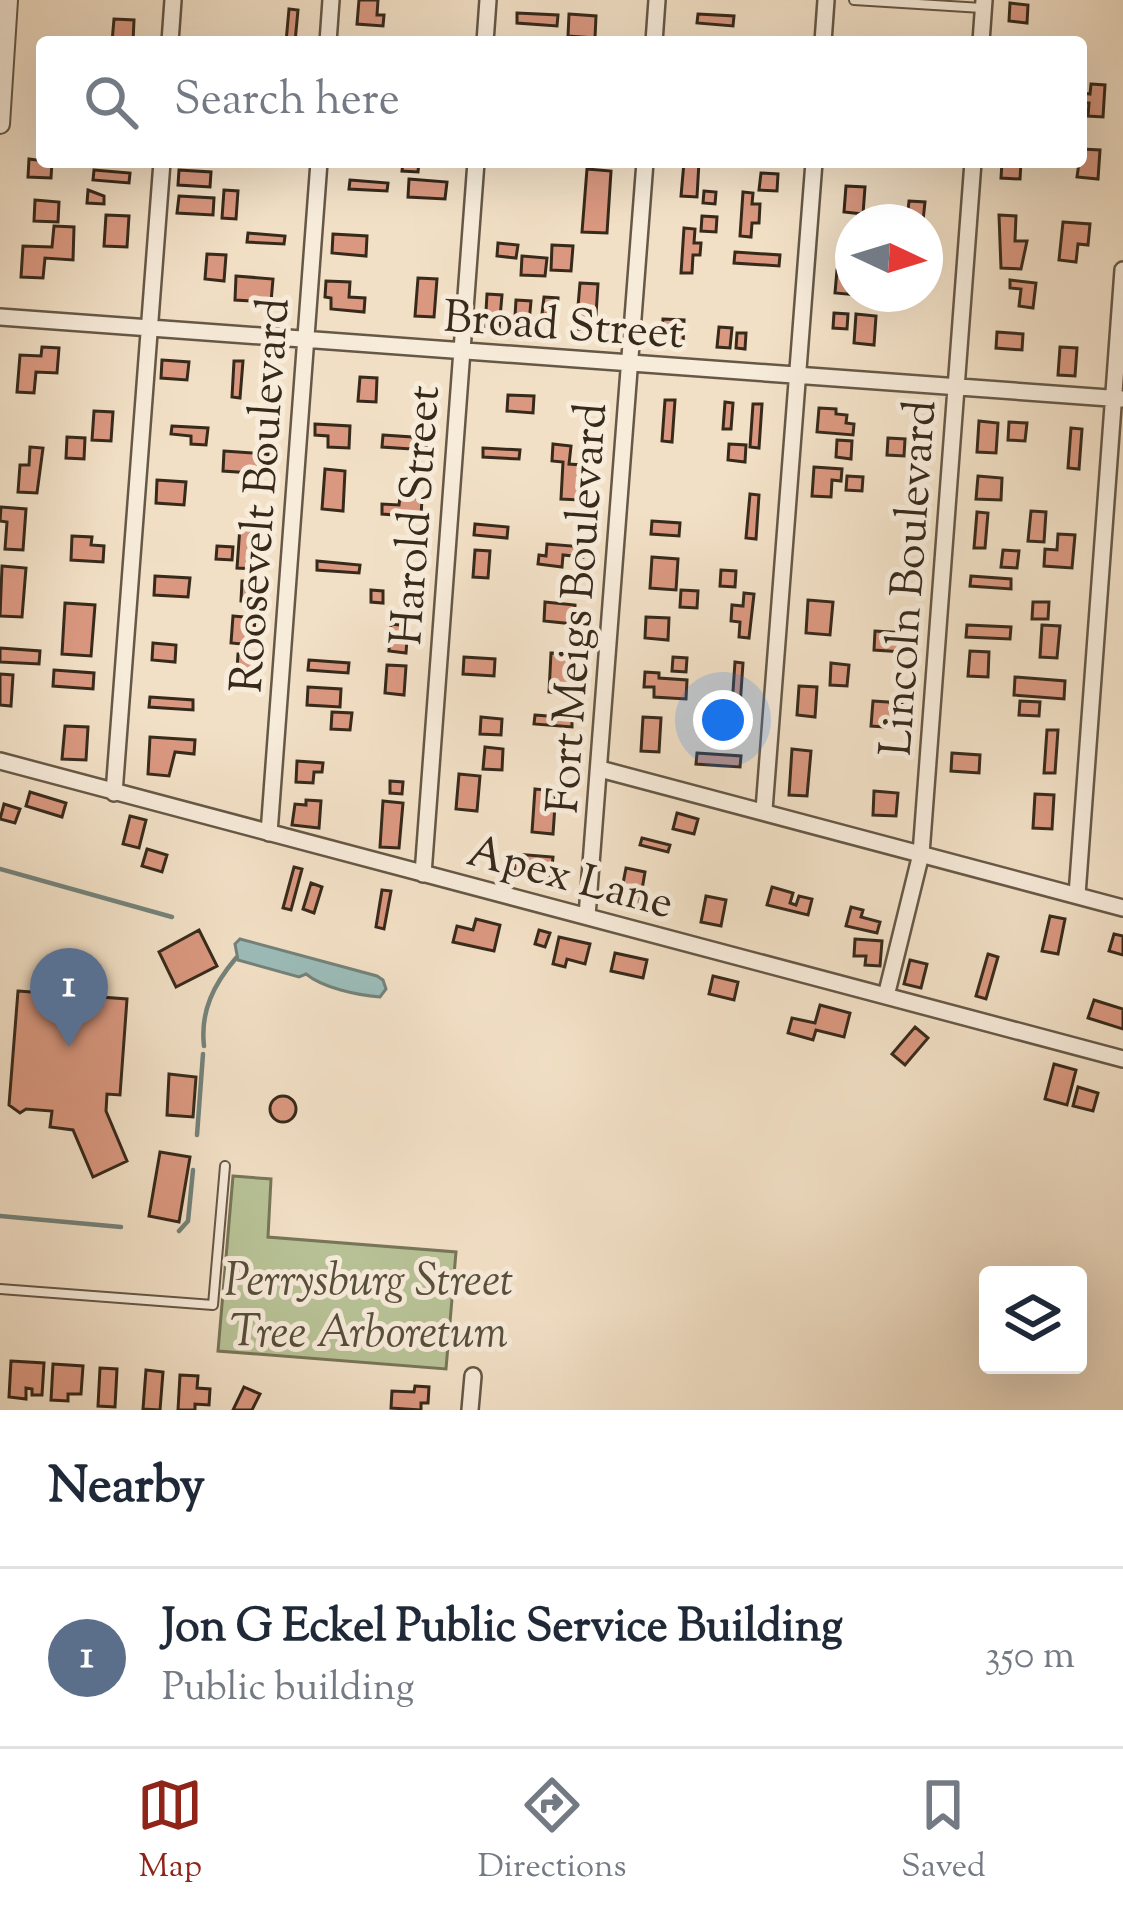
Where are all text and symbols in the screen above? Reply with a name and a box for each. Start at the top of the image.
search box [36,36,1087,168]
icon: search [78,69,144,135]
text: Search here [174,70,400,135]
north arrow [835,204,943,312]
street label: Broad Street [441,288,686,369]
street label: Roosevelt Boulevard [217,296,310,695]
street label: Harold Street [377,383,460,647]
street label: Lincoln Boulevard [867,398,956,759]
street label: Fort Meigs Boulevard [534,401,627,816]
your location [693,690,753,750]
street label: Apex Lane [459,822,680,939]
pin: 1 [30,948,108,1047]
park label: Perrysburg Street Tree Arboretum [225,1251,514,1368]
map controls [979,1266,1087,1374]
button: layers [979,1266,1087,1374]
text: Nearby [48,1452,205,1525]
text: Jon G Eckel Public Service Building [162,1597,843,1662]
text: 1 [80,1630,94,1686]
text: 350 m [985,1630,1075,1686]
text: Public building [162,1662,415,1718]
tab: Map [137,1772,203,1892]
tab: Directions [478,1772,627,1892]
tab: Saved [901,1772,986,1892]

